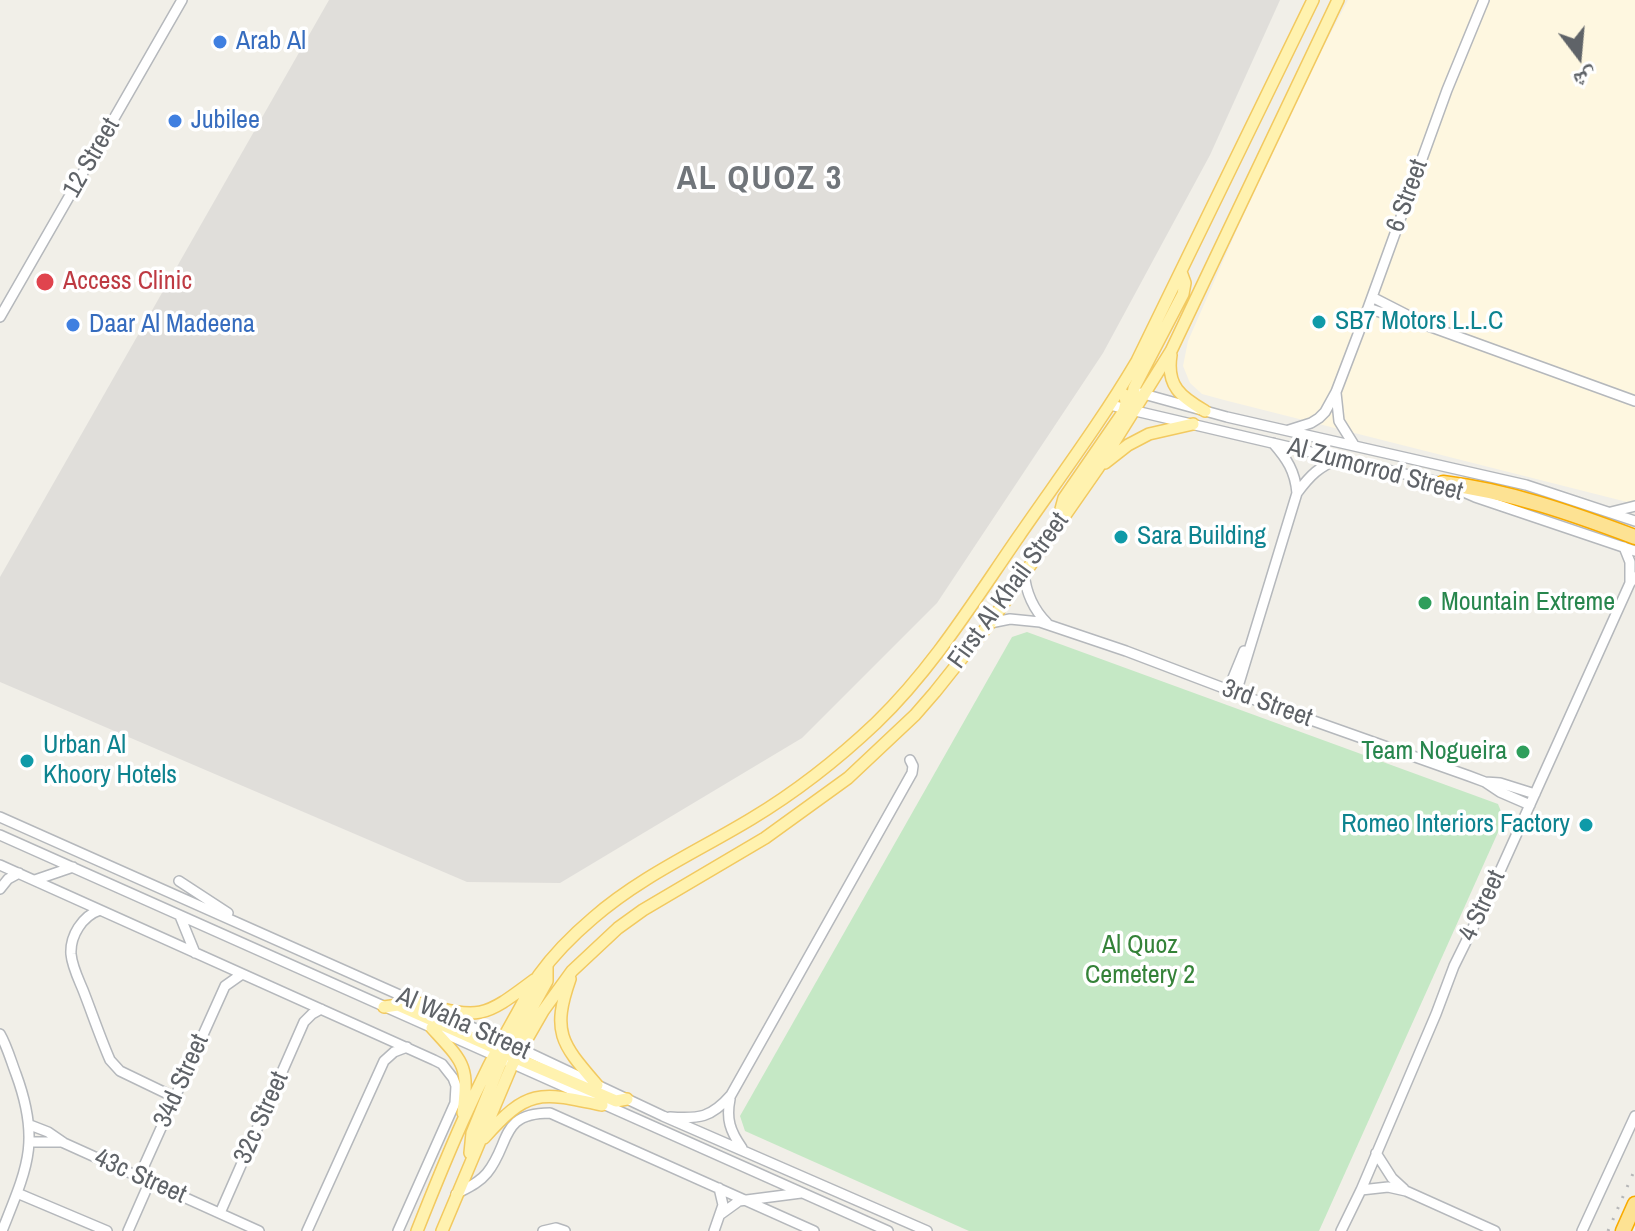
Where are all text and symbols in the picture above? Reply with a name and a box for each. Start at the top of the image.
north arrow [1539,16,1619,96]
place label: Arab Al [236,26,306,58]
marker: Arab Al [211,33,229,51]
text: ش [1570,61,1601,97]
place label: Jubilee [191,105,260,137]
marker: Jubilee [166,112,184,130]
street label: 12 Street [57,113,127,203]
street label: 6 Street [1381,156,1435,236]
district label: AL QUOZ 3 [677,160,843,200]
place label: Access Clinic [63,266,192,298]
marker: Access Clinic [34,271,56,293]
place label: SB7 Motors L.L.C [1335,306,1503,338]
place label: Daar Al Madeena [89,309,255,341]
marker: SB7 Motors L.L.C [1310,313,1328,331]
marker: Daar Al Madeena [64,316,82,334]
street label: Al Zumorrod Street [1284,432,1466,508]
street label: First Al Khail Street [942,507,1076,675]
place label: Sara Building [1137,521,1266,553]
marker: Sara Building [1112,528,1130,546]
place label: Mountain Extreme [1441,587,1615,619]
marker: Mountain Extreme [1416,594,1434,612]
street label: 3rd Street [1218,673,1316,735]
place label: Urban Al Khoory Hotels [43,730,177,792]
place label: Team Nogueira [1361,736,1507,768]
marker: Team Nogueira [1514,743,1532,761]
marker: Urban Al Khoory Hotels [18,752,36,770]
place label: Romeo Interiors Factory [1341,809,1570,841]
marker: Romeo Interiors Factory [1577,816,1595,834]
street label: 4 Street [1453,866,1513,946]
park label: Al Quoz Cemetery 2 [1085,930,1195,992]
street label: Al Waha Street [392,981,534,1067]
street label: 34d Street [148,1030,216,1132]
street label: 32c Street [228,1067,296,1169]
street label: 43c Street [89,1143,191,1211]

